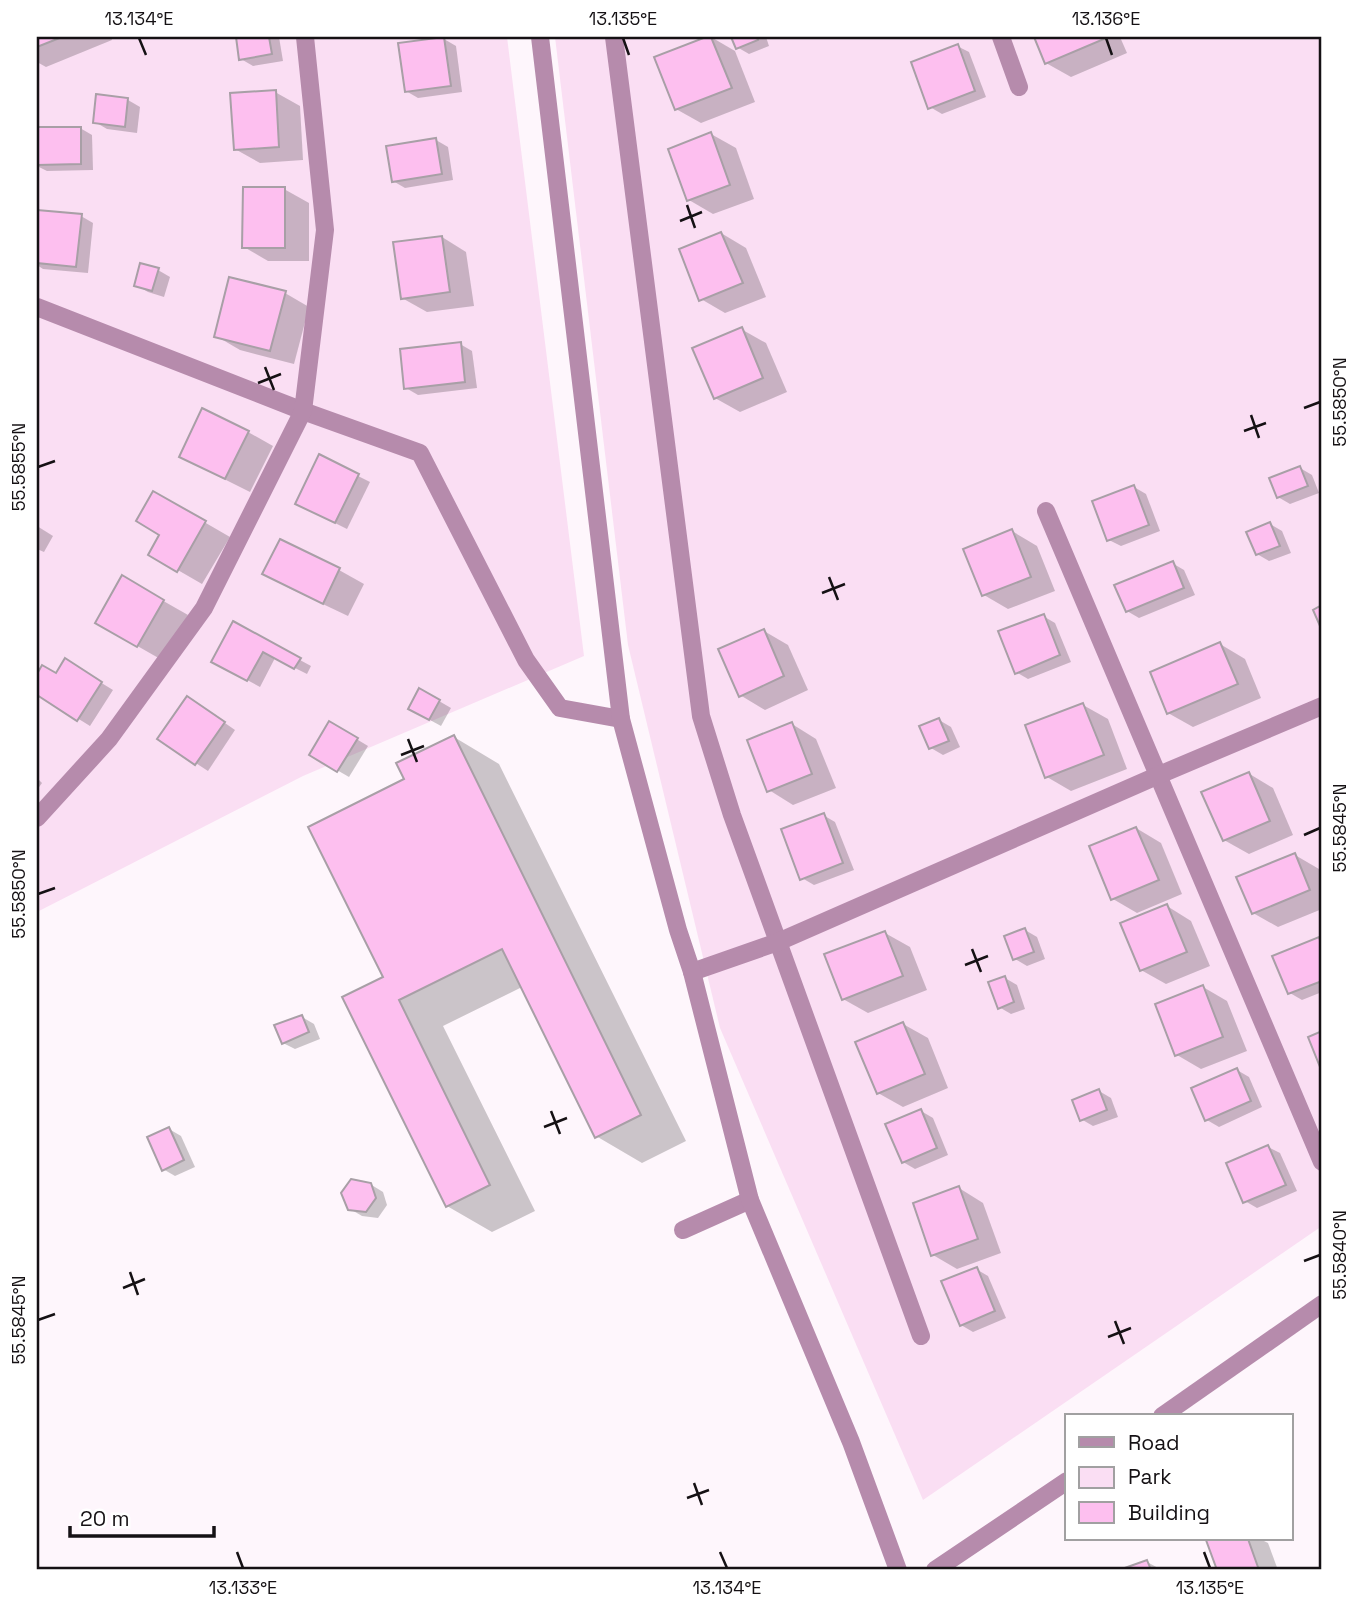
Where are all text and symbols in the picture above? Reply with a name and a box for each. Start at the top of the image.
text: 13.134°E [105,7,173,30]
text: 13.135°E [589,7,657,30]
text: 13.136°E [1072,7,1140,30]
text: 55.5850°N [1328,357,1351,447]
text: 55.5855°N [7,423,30,511]
text: 55.5845°N [1328,784,1351,872]
text: 55.5850°N [7,849,30,939]
text: 55.5840°N [1328,1210,1351,1300]
text: 55.5845°N [7,1276,30,1364]
legend [1065,1414,1292,1540]
text: Road [1128,1429,1180,1456]
text: Park [1128,1463,1172,1490]
scale bar [70,1495,214,1539]
text: Building [1128,1499,1210,1526]
text: 20 m [80,1505,130,1532]
text: 13.133°E [209,1576,277,1599]
text: 13.134°E [693,1576,761,1599]
text: 13.135°E [1176,1576,1244,1599]

